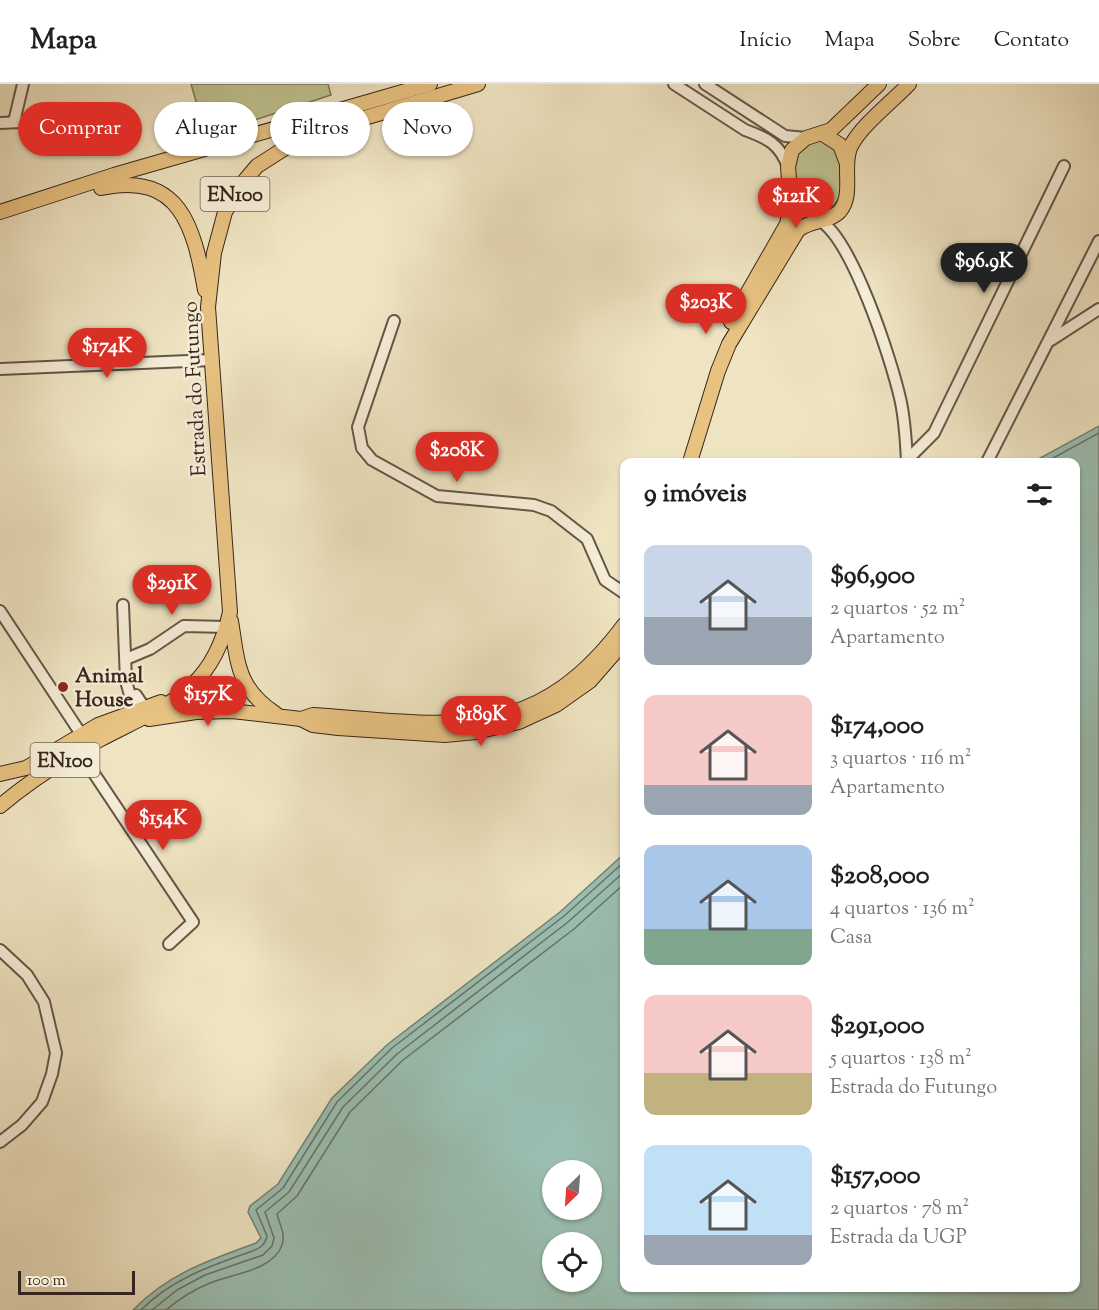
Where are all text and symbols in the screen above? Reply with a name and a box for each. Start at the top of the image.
text: Mapa [30,21,97,61]
text: Início [740,26,792,56]
text: Mapa [825,26,875,56]
text: Sobre [908,26,961,56]
text: Contato [994,26,1069,56]
chip: Comprar [18,102,142,156]
chip: Alugar [154,102,258,156]
chip: Filtros [270,102,370,156]
chip: Novo [382,102,473,156]
road number: EN100 [200,177,270,211]
pin: $121K [754,178,838,229]
text: $121K [772,183,820,212]
pin: $96.9K [935,243,1033,294]
text: $96.9K [955,248,1013,277]
pin: $203K [664,284,748,335]
text: $203K [679,289,733,318]
street label: Estrada do Futungo [176,300,216,477]
pin: $174K [65,328,149,379]
text: $174K [82,333,132,362]
pin: $208K [415,432,499,483]
text: $208K [429,437,485,466]
text: 9 imóveis [644,476,747,513]
icon: filters [1023,478,1056,511]
text: $96,900 [830,558,915,595]
pin: $291K [130,565,214,616]
icon: home [692,569,764,641]
text: $291K [146,570,198,599]
text: 2 quartos · 52 m² [830,595,966,624]
text: Apartamento [830,624,945,653]
place label: Animal House [75,662,143,716]
pin: $157K [166,676,250,727]
marker: Animal House [56,680,70,694]
text: $157K [184,681,232,710]
pin: $189K [439,696,523,747]
text: $189K [455,701,507,730]
text: $174,000 [830,708,924,745]
icon: home [692,719,764,791]
road number: EN100 [31,743,100,777]
text: 3 quartos · 116 m² [830,745,972,774]
text: Apartamento [830,774,945,803]
pin: $154K [121,800,205,851]
text: $154K [139,805,187,834]
text: $208,000 [830,858,930,895]
icon: home [692,869,764,941]
text: 4 quartos · 136 m² [830,895,975,924]
text: Casa [830,924,872,953]
text: $291,000 [830,1008,925,1045]
icon: home [692,1019,764,1091]
text: 5 quartos · 138 m² [830,1045,972,1074]
text: Estrada do Futungo [830,1074,997,1103]
text: $157,000 [830,1158,920,1195]
north arrow [542,1160,602,1220]
map controls [542,1160,602,1292]
icon: home [692,1169,764,1241]
text: 2 quartos · 78 m² [830,1195,969,1224]
text: Estrada da UGP [830,1224,967,1253]
button: locate [542,1232,602,1292]
scale bar [18,1268,135,1296]
text: 100 m [27,1270,66,1293]

